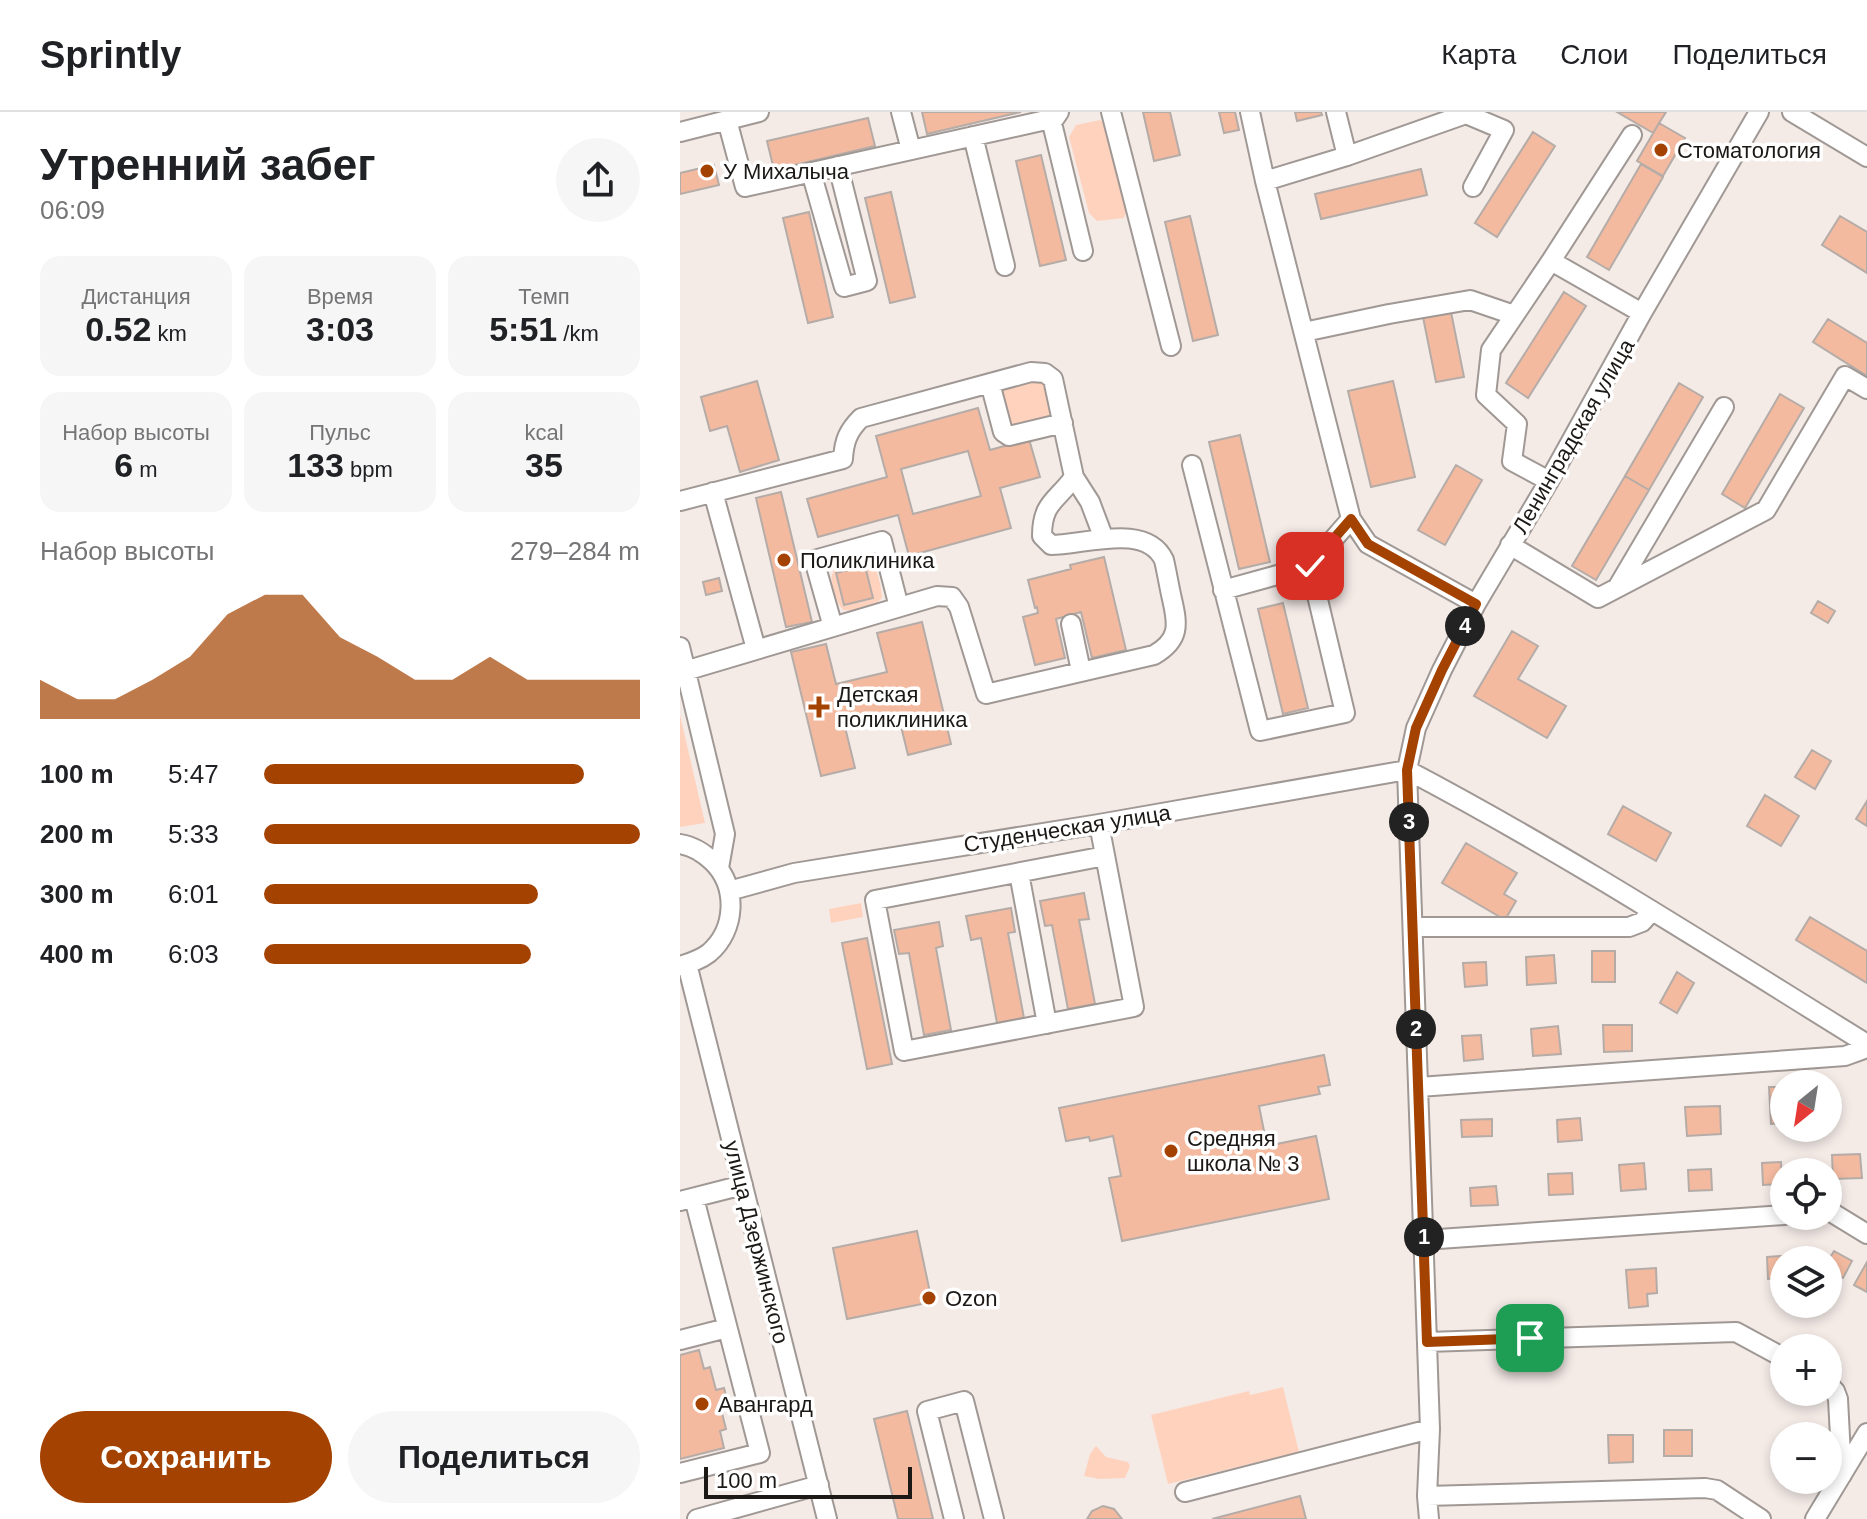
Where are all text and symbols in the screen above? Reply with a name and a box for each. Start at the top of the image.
text: Sprintly [40,34,181,76]
text: Карта [1441,39,1516,70]
text: Слои [1560,39,1628,70]
text: Поделиться [1672,39,1827,70]
button: share [556,138,640,222]
place label: Стоматология [1677,138,1821,163]
text: Утренний забег [40,140,375,189]
marker: Стоматология [1652,141,1670,159]
place label: У Михалыча [723,159,850,184]
marker: У Михалыча [698,162,716,180]
text: 06:09 [40,195,105,225]
text: Дистанция [81,284,191,309]
text: Время [307,284,373,309]
text: Темп [518,284,570,309]
text: 0.52 [85,310,151,348]
text: 3:03 [306,310,374,348]
text: 5:51 [489,310,557,348]
text: km [151,321,187,346]
text: /km [557,321,599,346]
street label: Ленинградская улица [1507,334,1640,538]
text: Набор высоты [62,420,210,445]
text: Пульс [309,420,371,445]
text: kcal [524,420,564,445]
text: 6 [114,446,133,484]
text: 133 [287,446,344,484]
text: 35 [525,446,563,484]
text: m [133,457,158,482]
text: bpm [344,457,393,482]
pin [1276,532,1344,600]
text: Набор высоты [40,536,215,566]
text: 279–284 m [510,536,640,566]
icon: check [1288,544,1332,588]
place label: Поликлиника [800,548,935,573]
marker: Поликлиника [775,551,793,569]
pin: 4 [1445,606,1485,646]
text: 4 [1459,613,1471,638]
place label: Детская поликлиника [837,682,968,732]
marker: Детская поликлиника [808,696,830,718]
text: 100 m [40,759,114,789]
text: 5:47 [168,759,219,789]
street label: Студенческая улица [962,800,1173,857]
pin: 3 [1389,802,1429,842]
text: 3 [1403,809,1415,834]
text: 200 m [40,819,114,849]
text: 5:33 [168,819,219,849]
text: 300 m [40,879,114,909]
text: 6:01 [168,879,219,909]
text: 400 m [40,939,114,969]
text: 6:03 [168,939,219,969]
pin: 2 [1396,1009,1436,1049]
text: 2 [1410,1016,1422,1041]
north arrow [1770,1070,1842,1142]
map controls [1770,1070,1842,1494]
place label: Средняя школа № 3 [1187,1126,1299,1176]
street label: улица Дзержинского [719,1138,794,1346]
marker: Средняя школа № 3 [1162,1142,1180,1160]
button: locate [1770,1158,1842,1230]
pin: 1 [1404,1217,1444,1257]
text: 1 [1418,1224,1430,1249]
button: layers [1770,1246,1842,1318]
place label: Ozon [945,1286,998,1311]
marker: Ozon [920,1289,938,1307]
pin [1496,1304,1564,1372]
icon: arrive [1508,1316,1552,1360]
button: + [1770,1334,1842,1406]
place label: Авангард [718,1392,813,1417]
marker: Авангард [693,1395,711,1413]
button: Сохранить [40,1411,332,1503]
button: Поделиться [348,1411,640,1503]
button: − [1770,1422,1842,1494]
scale bar [704,1463,912,1499]
text: 100 m [716,1468,777,1493]

